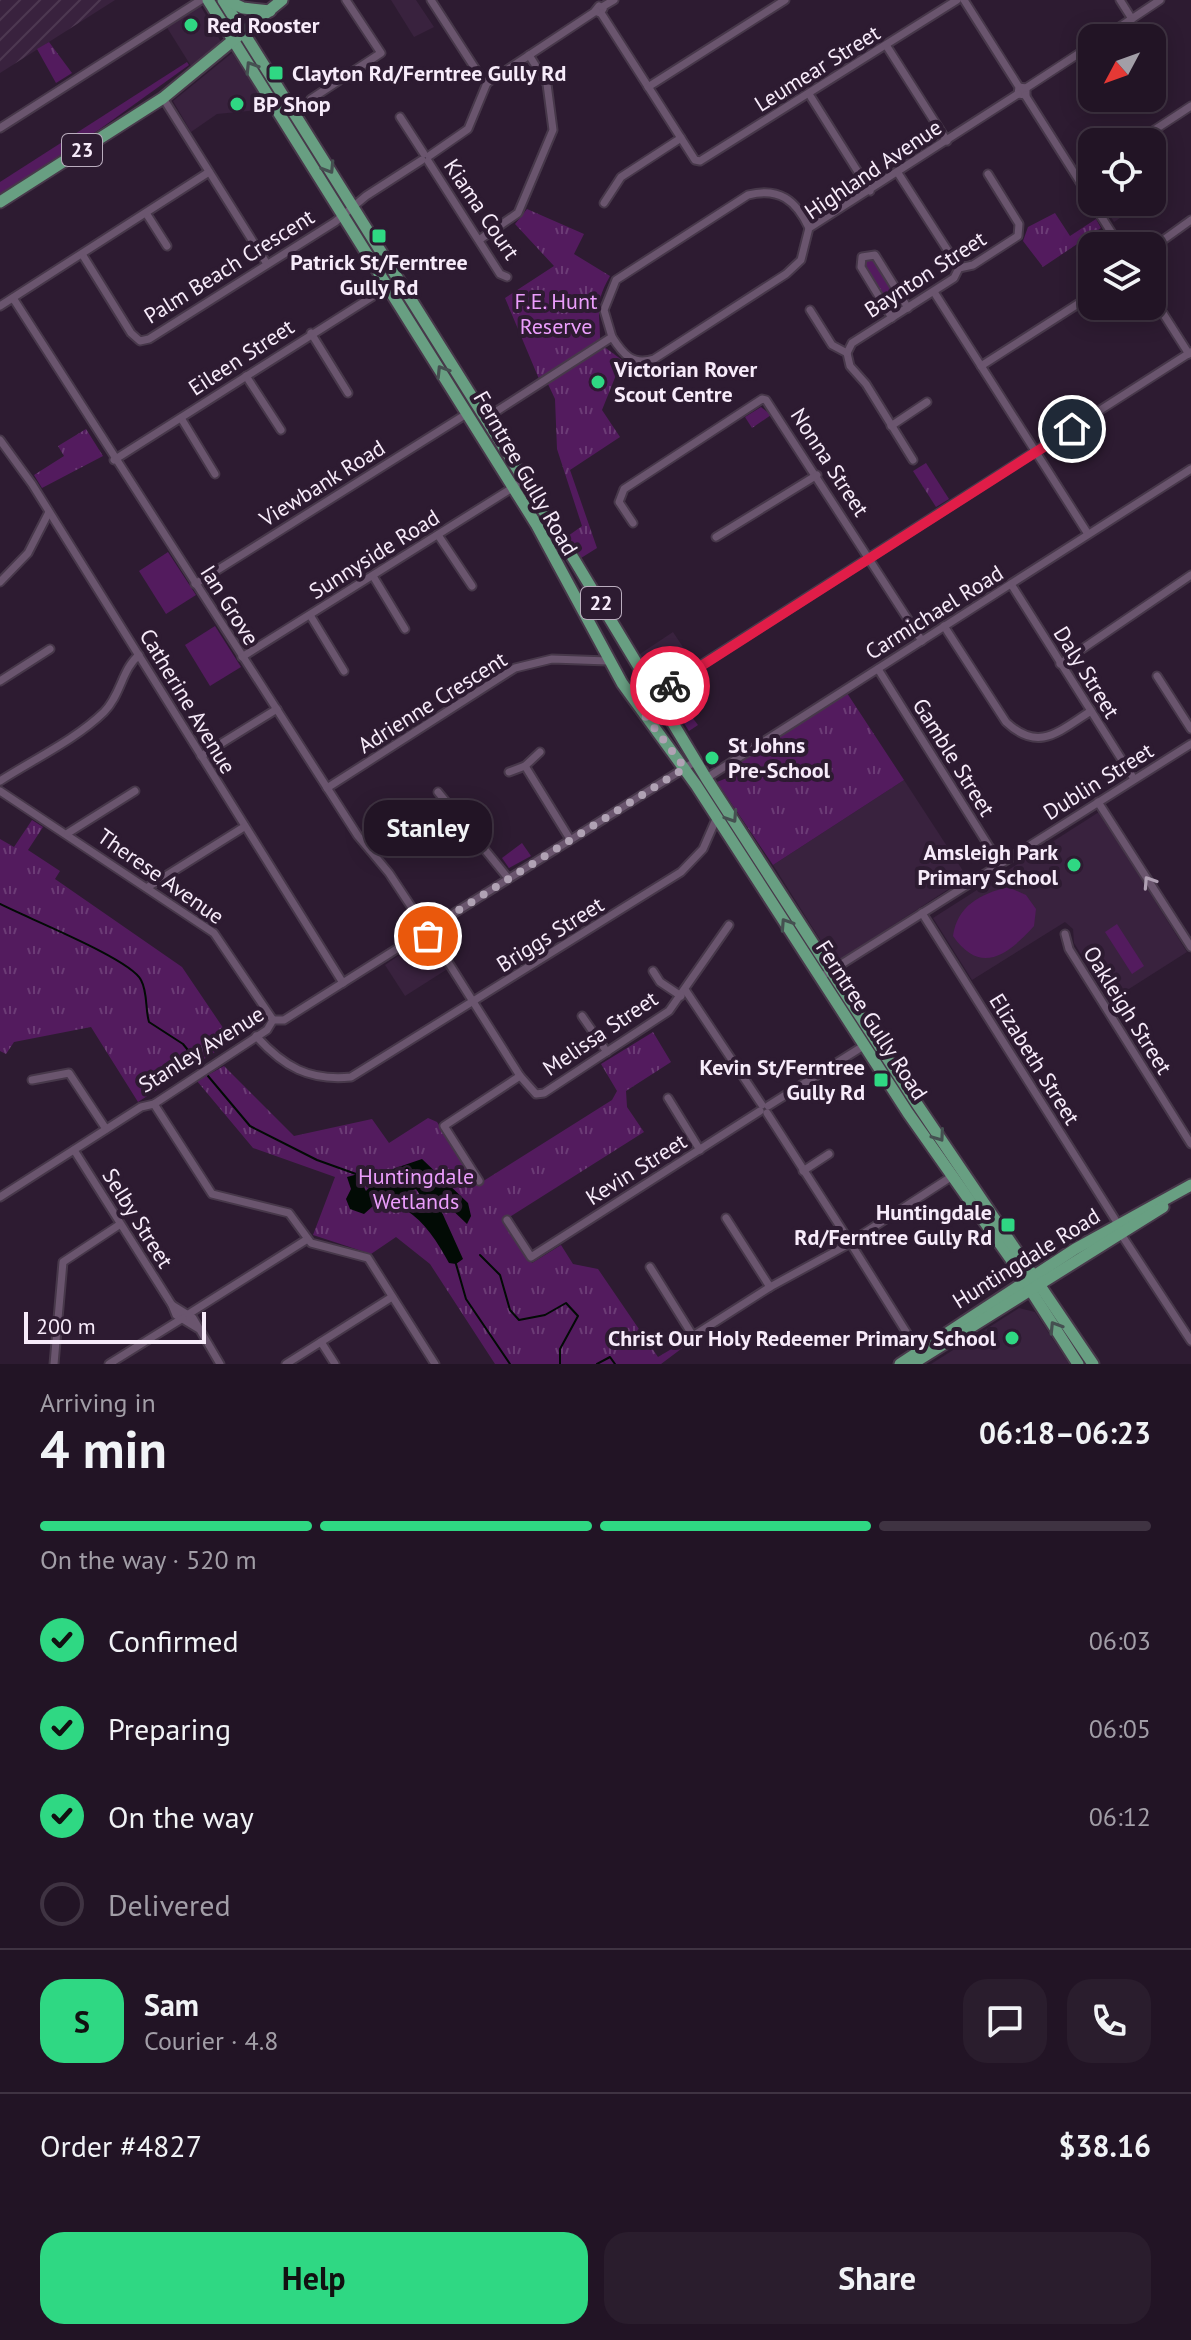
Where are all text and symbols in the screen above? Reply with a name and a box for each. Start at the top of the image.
place label: Red Rooster [207,11,320,39]
marker: Red Rooster [182,16,200,34]
street label: Leumear Street [749,18,885,118]
north arrow [1078,24,1166,112]
map controls [1078,24,1166,320]
place label: Clayton Rd/Ferntree Gully Rd [292,59,566,87]
one-way arrow [245,61,260,76]
marker: Clayton Rd/Ferntree Gully Rd [267,64,285,82]
place label: BP Shop [253,90,331,118]
marker: BP Shop [228,95,246,113]
street label: Highland Avenue [799,113,947,225]
button: locate [1078,128,1166,216]
road number: 23 [62,134,102,166]
street label: Kiama Court [438,153,526,265]
one-way arrow [319,159,335,174]
street label: Palm Beach Crescent [139,202,320,330]
street label: Baynton Street [859,224,991,324]
marker: Patrick St/Ferntree Gully Rd [370,227,388,245]
button: layers [1078,232,1166,320]
place label: Patrick St/Ferntree Gully Rd [290,248,468,301]
park label: F.E. Hunt Reserve [515,287,598,340]
street label: Eileen Street [183,312,300,402]
place label: Victorian Rover Scout Centre [613,355,757,408]
one-way arrow [436,365,451,380]
marker: Victorian Rover Scout Centre [589,373,607,391]
street label: Ferntree Gully Road [468,386,584,560]
pin [1038,395,1106,463]
street label: Nonna Street [785,403,876,522]
icon: home [1050,407,1094,451]
street label: Viewbank Road [253,433,390,533]
street label: Sunnyside Road [304,503,444,605]
street label: Carmichael Road [860,558,1008,666]
street label: Ian Grove [194,560,266,650]
road number: 22 [581,587,621,619]
street label: Daly Street [1048,621,1127,724]
street label: Catherine Avenue [134,623,242,779]
street label: Adrienne Crescent [352,645,512,759]
courier [630,646,710,726]
icon: bike [648,664,692,708]
street label: Gamble Street [907,693,1002,822]
place label: St Johns Pre-School [728,731,831,784]
street label: Dublin Street [1038,736,1159,826]
marker: St Johns Pre-School [703,749,721,767]
callout: Stanley [364,800,492,856]
one-way arrow [722,808,737,823]
text: Stanley [387,811,469,844]
street label: Therese Avenue [92,822,230,930]
place label: Amsleigh Park Primary School [918,838,1059,891]
marker: Amsleigh Park Primary School [1065,856,1083,874]
one-way arrow [1143,876,1158,890]
street label: Briggs Street [491,890,609,978]
pin [394,902,462,970]
icon: bag [406,914,450,958]
one-way arrow [781,918,796,932]
street label: Ferntree Gully Road [810,935,934,1105]
street label: Oakleigh Street [1077,941,1179,1080]
street label: Melissa Street [537,984,663,1082]
street label: Elizabeth Street [984,988,1087,1130]
street label: Stanley Avenue [133,999,269,1099]
place label: Kevin St/Ferntree Gully Rd [700,1053,865,1106]
marker: Kevin St/Ferntree Gully Rd [872,1071,890,1089]
street label: Kevin Street [580,1127,692,1211]
one-way arrow [930,1128,945,1142]
park label: Huntingdale Wetlands [358,1162,474,1215]
street label: Selby Street [96,1163,180,1274]
place label: Huntingdale Rd/Ferntree Gully Rd [794,1198,992,1251]
street label: Huntingdale Road [947,1201,1105,1315]
marker: Huntingdale Rd/Ferntree Gully Rd [999,1216,1017,1234]
scale bar [24,1308,206,1344]
text: 200 m [36,1312,96,1340]
one-way arrow [1049,1322,1064,1336]
place label: Christ Our Holy Redeemer Primary School [608,1324,997,1352]
marker: Christ Our Holy Redeemer Primary School [1003,1329,1021,1347]
text: Arriving in [40,1386,156,1419]
text: 06:18–06:23 [979,1413,1151,1452]
text: 4 min [40,1415,167,1482]
text: On the way · 520 m [40,1543,257,1576]
icon: check [40,1618,84,1662]
text: Confirmed [108,1621,239,1660]
text: 06:03 [1089,1624,1151,1657]
icon: check [40,1706,84,1750]
text: Preparing [108,1709,231,1748]
text: 06:05 [1089,1712,1151,1745]
icon: check [40,1794,84,1838]
text: On the way [108,1797,254,1836]
text: 06:12 [1089,1800,1151,1833]
text: Delivered [108,1885,231,1924]
button: chat [963,1979,1047,2063]
button: phone [1067,1979,1151,2063]
text: Sam [144,1985,199,2024]
text: S [74,2002,90,2041]
text: Courier · 4.8 [144,2024,278,2057]
text: Order #4827 [40,2126,202,2165]
text: $38.16 [1059,2126,1151,2165]
button: Help [40,2232,588,2324]
button: Share [604,2232,1151,2324]

